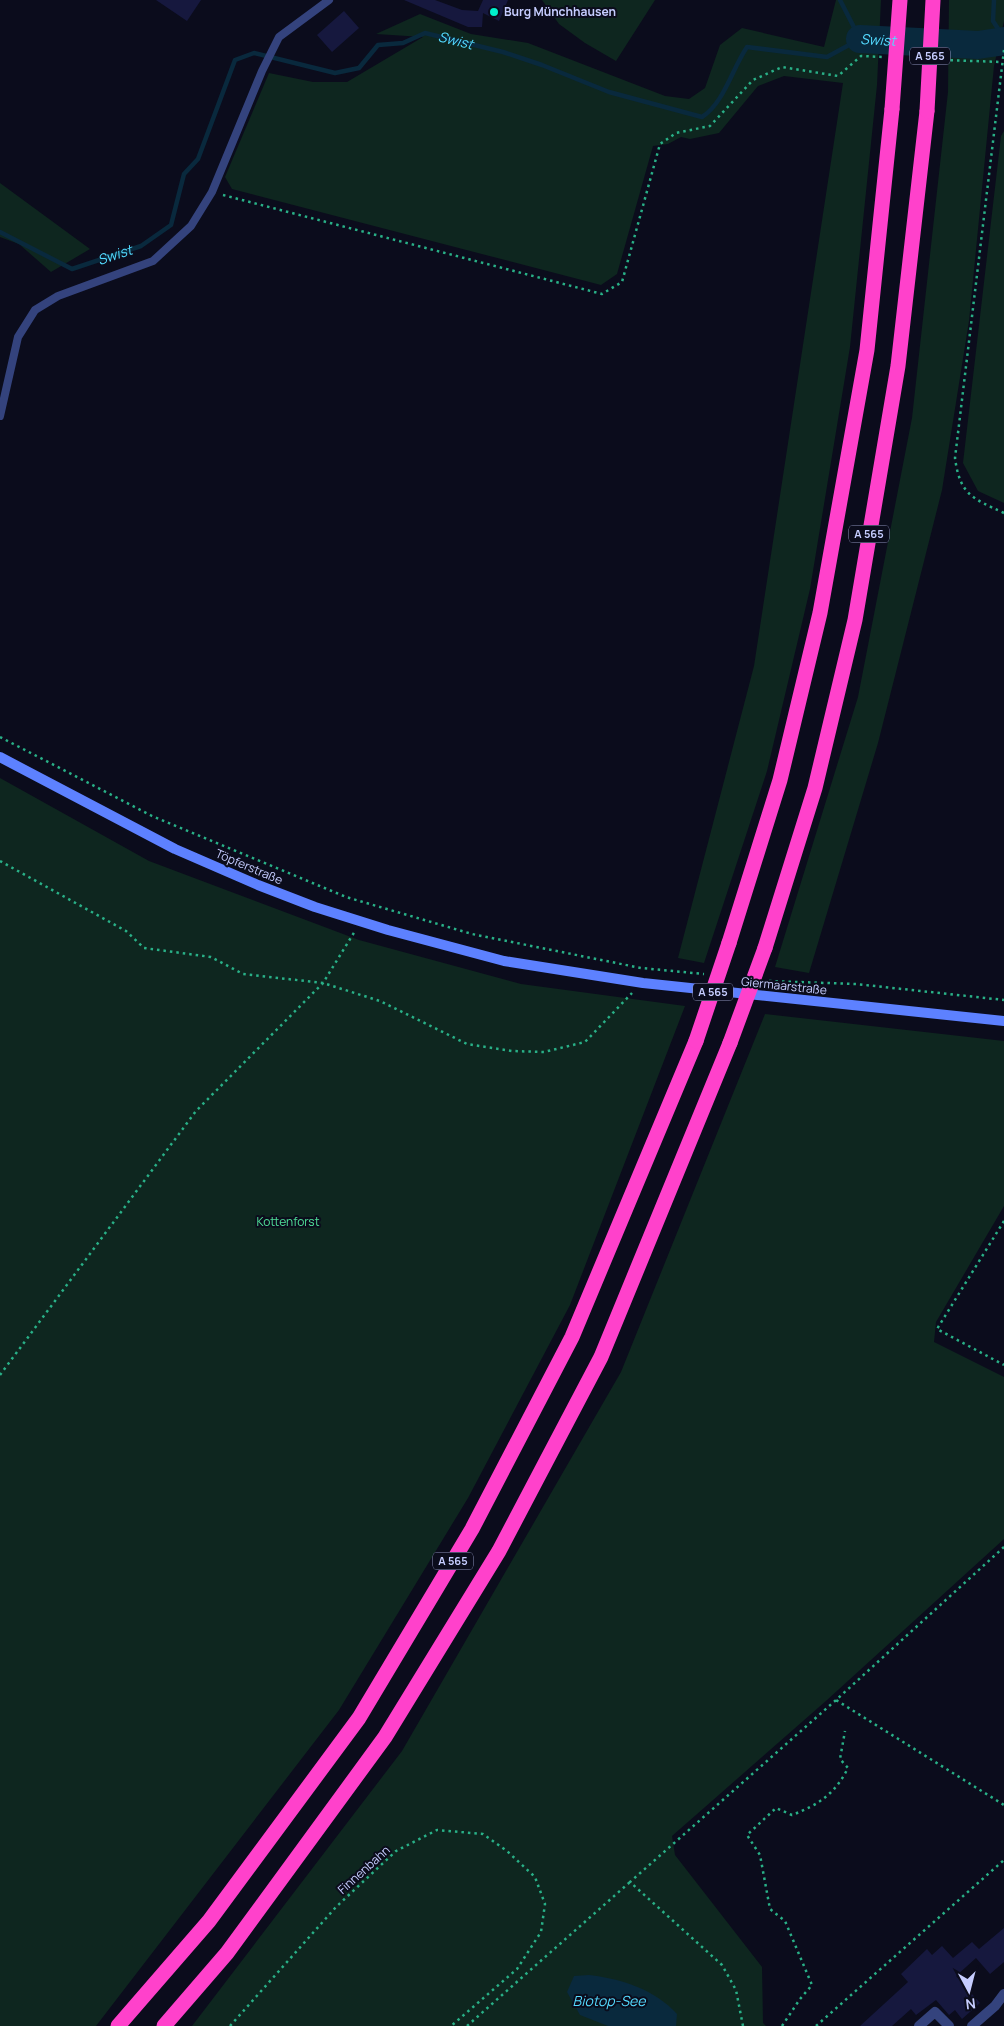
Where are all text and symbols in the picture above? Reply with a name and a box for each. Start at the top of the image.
place label: Burg Münchhausen [504,3,616,20]
marker: Burg Münchhausen [488,6,500,18]
water label: Swist [436,27,477,54]
water label: Swist [860,29,898,50]
road number: A 565 [910,48,950,64]
water label: Swist [95,239,136,269]
road number: A 565 [849,526,889,542]
street label: Töpferstraße [213,845,285,888]
street label: Giermaarstraße [740,973,828,998]
road number: A 565 [693,984,733,1000]
park label: Kottenforst [257,1213,320,1230]
road number: A 565 [433,1552,473,1570]
street label: Finnenbahn [334,1842,394,1898]
north arrow [944,1966,994,2016]
water label: Biotop-See [573,1991,646,2010]
text: N [964,1994,977,2014]

